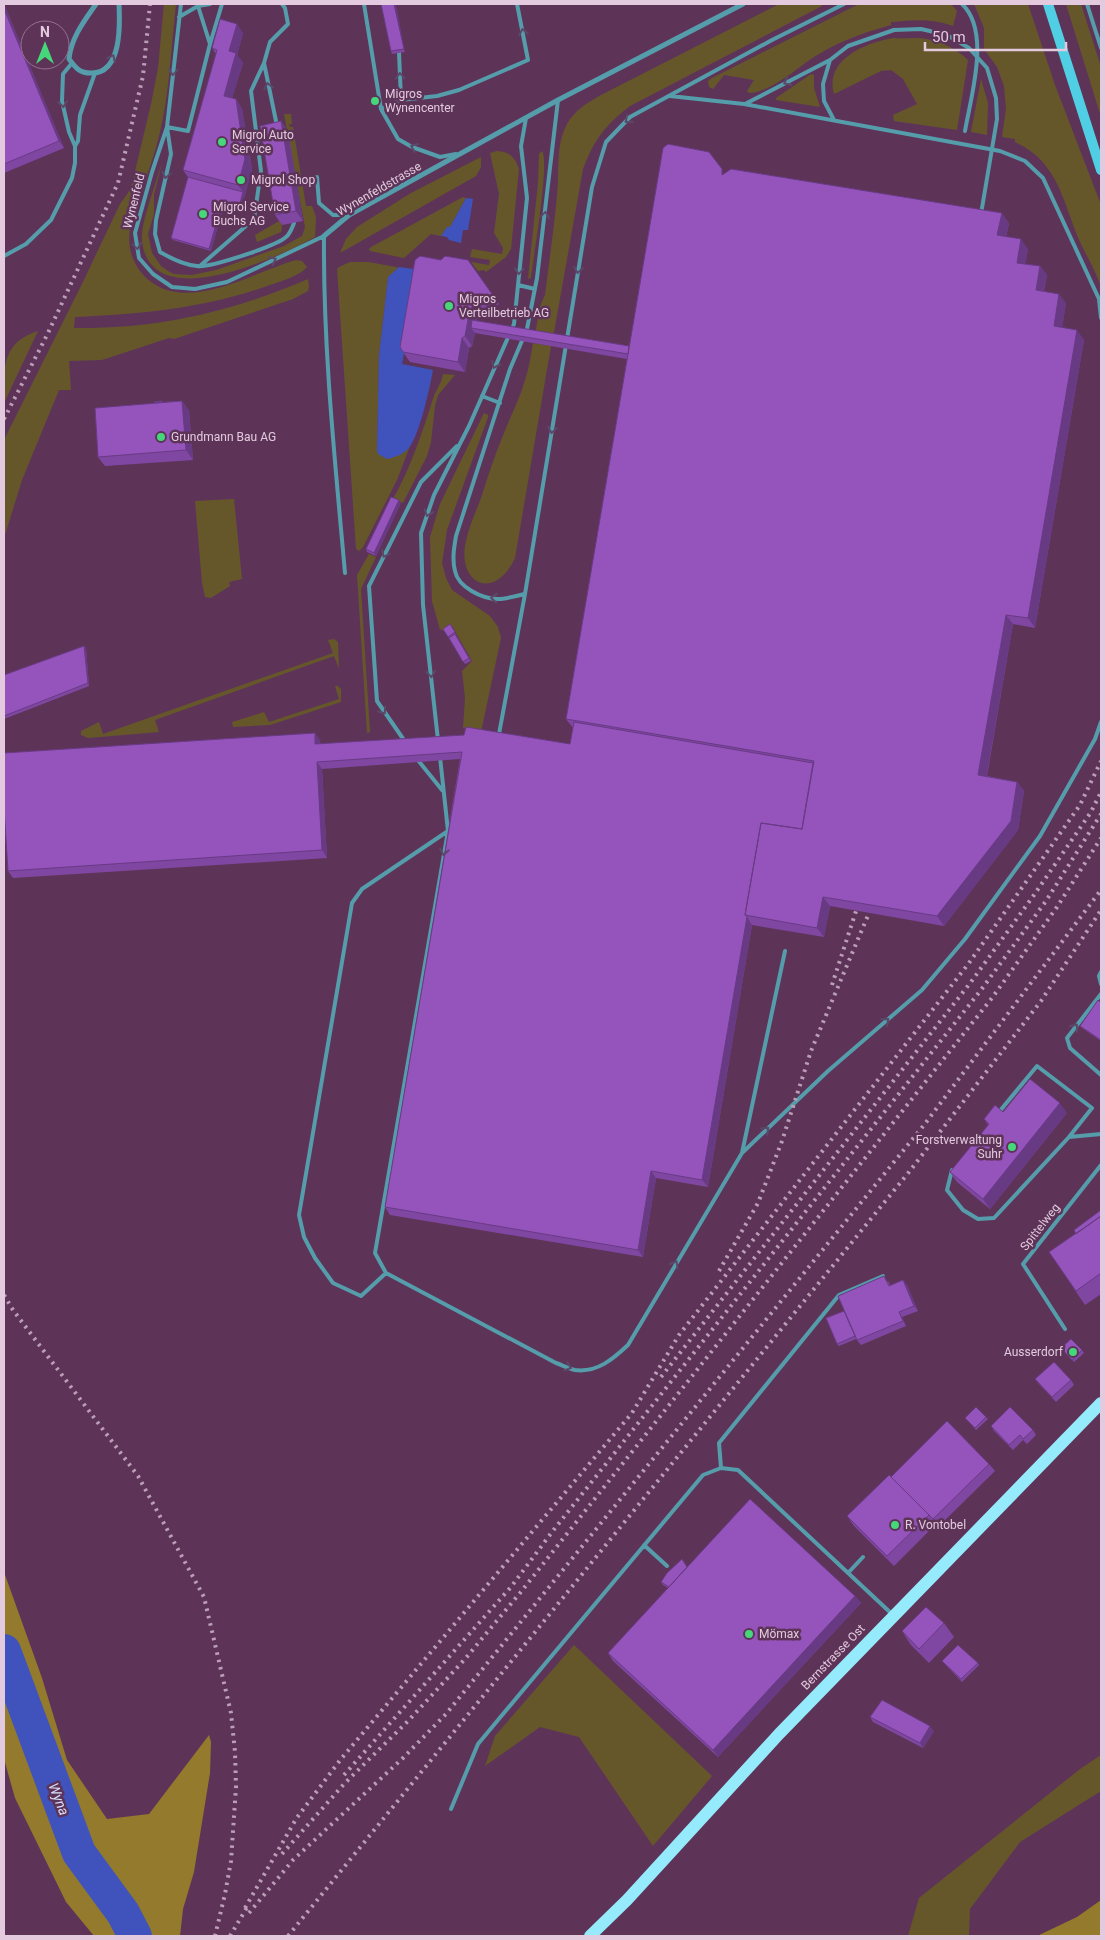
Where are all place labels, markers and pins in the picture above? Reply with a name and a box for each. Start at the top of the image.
place label: Migros Wynencenter [385,87,455,115]
marker: Migros Wynencenter [369,95,381,107]
place label: Migrol Auto Service [232,128,294,156]
marker: Migrol Auto Service [216,136,228,148]
place label: Migrol Shop [251,173,315,187]
marker: Migrol Shop [235,174,247,186]
place label: Migrol Service Buchs AG [213,200,289,228]
marker: Migrol Service Buchs AG [197,208,209,220]
place label: Migros Verteilbetrieb AG [459,292,549,320]
marker: Migros Verteilbetrieb AG [443,300,455,312]
place label: Grundmann Bau AG [171,430,276,444]
marker: Grundmann Bau AG [155,431,167,443]
place label: Forstverwaltung Suhr [916,1133,1002,1161]
marker: Forstverwaltung Suhr [1006,1141,1018,1153]
place label: Ausserdorf [1004,1345,1064,1359]
marker: Ausserdorf [1067,1346,1079,1358]
place label: R. Vontobel [905,1518,966,1532]
marker: R. Vontobel [889,1519,901,1531]
place label: Mömax [759,1627,799,1641]
marker: Mömax [743,1628,755,1640]

